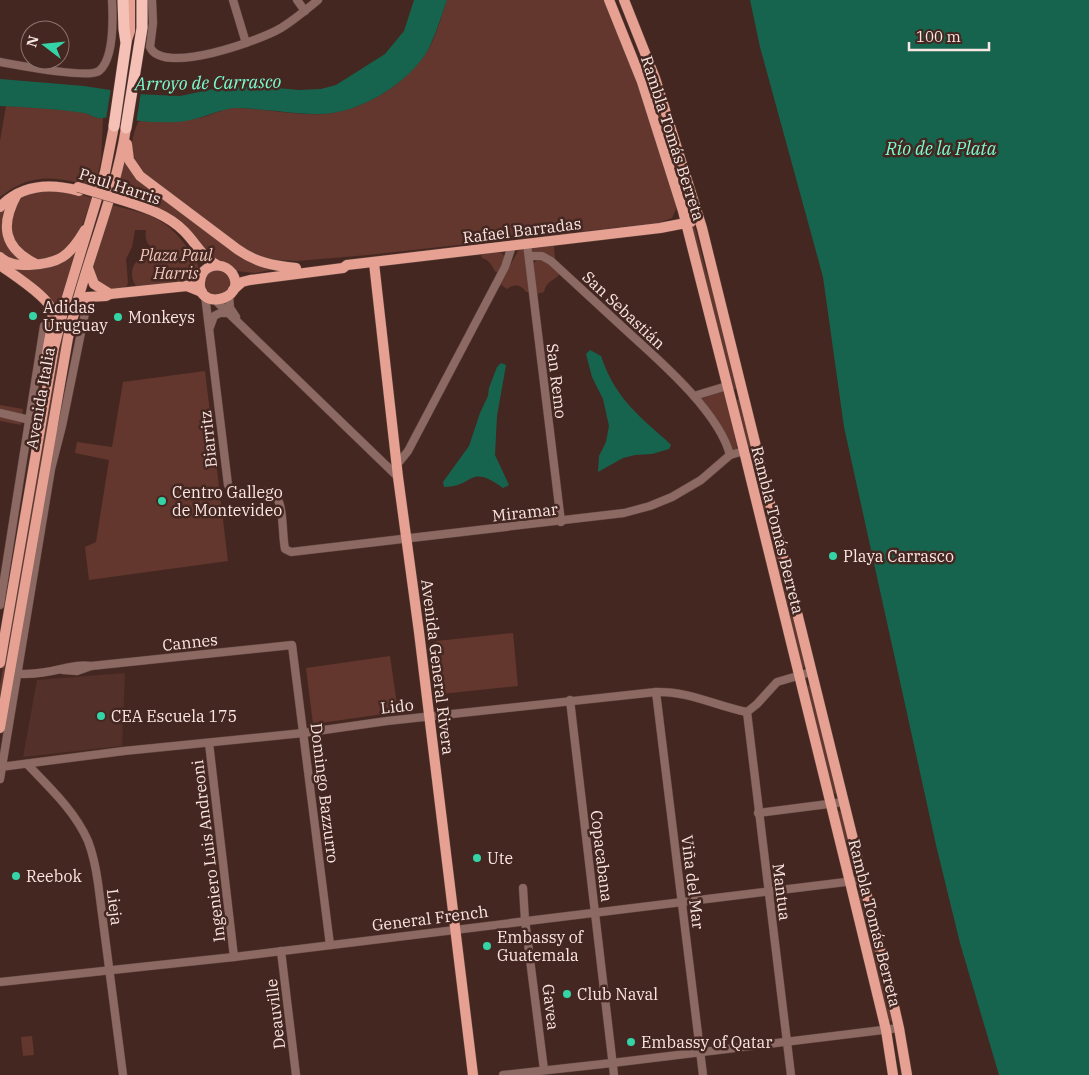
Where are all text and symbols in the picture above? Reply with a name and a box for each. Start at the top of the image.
north arrow [20,20,70,70]
scale bar [909,20,989,52]
text: 100 m [916,27,961,46]
text: N [22,34,43,49]
street label: Rambla Tomás Berreta [637,53,709,223]
water label: Arroyo de Carrasco [133,70,282,95]
water label: Río de la Plata [885,137,997,160]
street label: Paul Harris [76,163,164,209]
street label: Rafael Barradas [462,213,582,247]
park label: Plaza Paul Harris [138,245,213,283]
street label: San Sebastián [578,267,670,353]
place label: Adidas Uruguay [43,297,108,335]
place label: Monkeys [128,307,195,327]
marker: Adidas Uruguay [27,310,39,322]
marker: Monkeys [112,311,124,323]
street label: San Remo [542,342,572,420]
street label: Avenida Italia [21,345,59,451]
street label: Biarritz [195,409,221,469]
street label: Rambla Tomás Berreta [747,444,809,616]
place label: Centro Gallego de Montevideo [172,482,283,520]
marker: Centro Gallego de Montevideo [156,495,168,507]
street label: Miramar [491,499,559,525]
place label: Playa Carrasco [843,546,954,566]
marker: Playa Carrasco [827,550,839,562]
street label: Avenida General Rivera [417,578,459,756]
street label: Cannes [161,629,219,655]
street label: Lido [379,694,415,718]
place label: CEA Escuela 175 [111,706,237,726]
marker: CEA Escuela 175 [95,710,107,722]
street label: Domingo Bazzurro [306,722,344,864]
street label: Ingeniero Luis Andreoni [187,759,229,943]
street label: Copacabana [586,809,618,903]
street label: Viña del Mar [677,834,709,930]
street label: Rambla Tomás Berreta [844,837,906,1009]
place label: Ute [487,848,513,868]
marker: Ute [471,852,483,864]
street label: Mantua [769,862,795,922]
place label: Reebok [26,866,82,886]
marker: Reebok [10,870,22,882]
street label: Lieja [103,888,127,927]
street label: General French [371,901,489,935]
place label: Embassy of Guatemala [497,927,585,965]
marker: Embassy of Guatemala [481,940,493,952]
street label: Deauville [261,978,289,1050]
street label: Gavea [538,983,564,1031]
place label: Club Naval [577,984,658,1004]
marker: Club Naval [561,988,573,1000]
place label: Embassy of Qatar [641,1032,772,1052]
marker: Embassy of Qatar [625,1036,637,1048]

